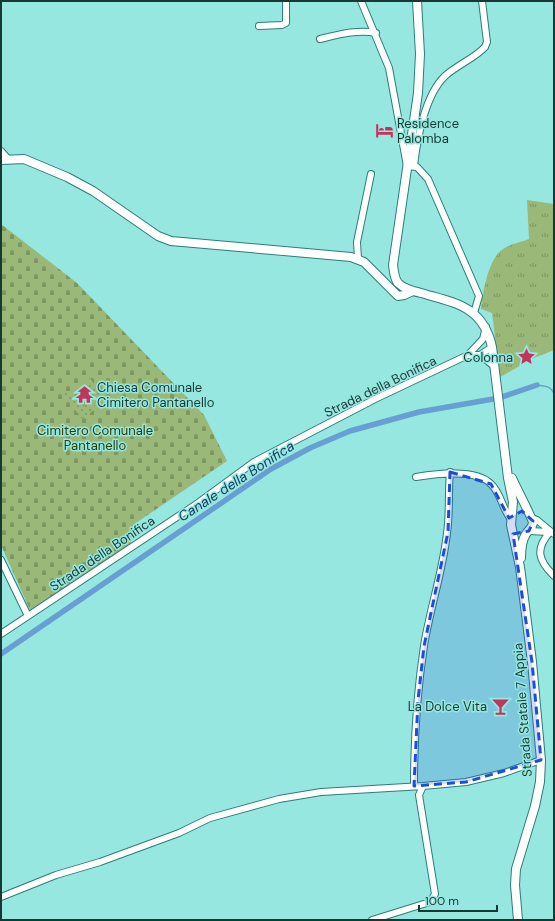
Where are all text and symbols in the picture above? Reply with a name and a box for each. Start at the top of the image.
place label: Residence Palomba [397,115,459,147]
hotel icon: Residence Palomba [374,120,394,140]
place icon: Colonna [516,347,536,367]
place label: Colonna [463,349,513,366]
street label: Strada della Bonifica [321,352,439,421]
place label: Chiesa Comunale Cimitero Pantanello [97,379,215,411]
temple icon: Chiesa Comunale Cimitero Pantanello [74,384,94,404]
park label: Cimitero Comunale Pantanello [37,422,153,454]
water label: Canale della Bonifica [174,437,298,525]
street label: Strada della Bonifica [47,512,158,595]
street label: Strada Statale 7 Appia [509,642,536,777]
bar icon: La Dolce Vita [490,696,510,716]
place label: La Dolce Vita [408,698,487,715]
scale bar [419,887,497,913]
text: 100 m [425,893,459,909]

